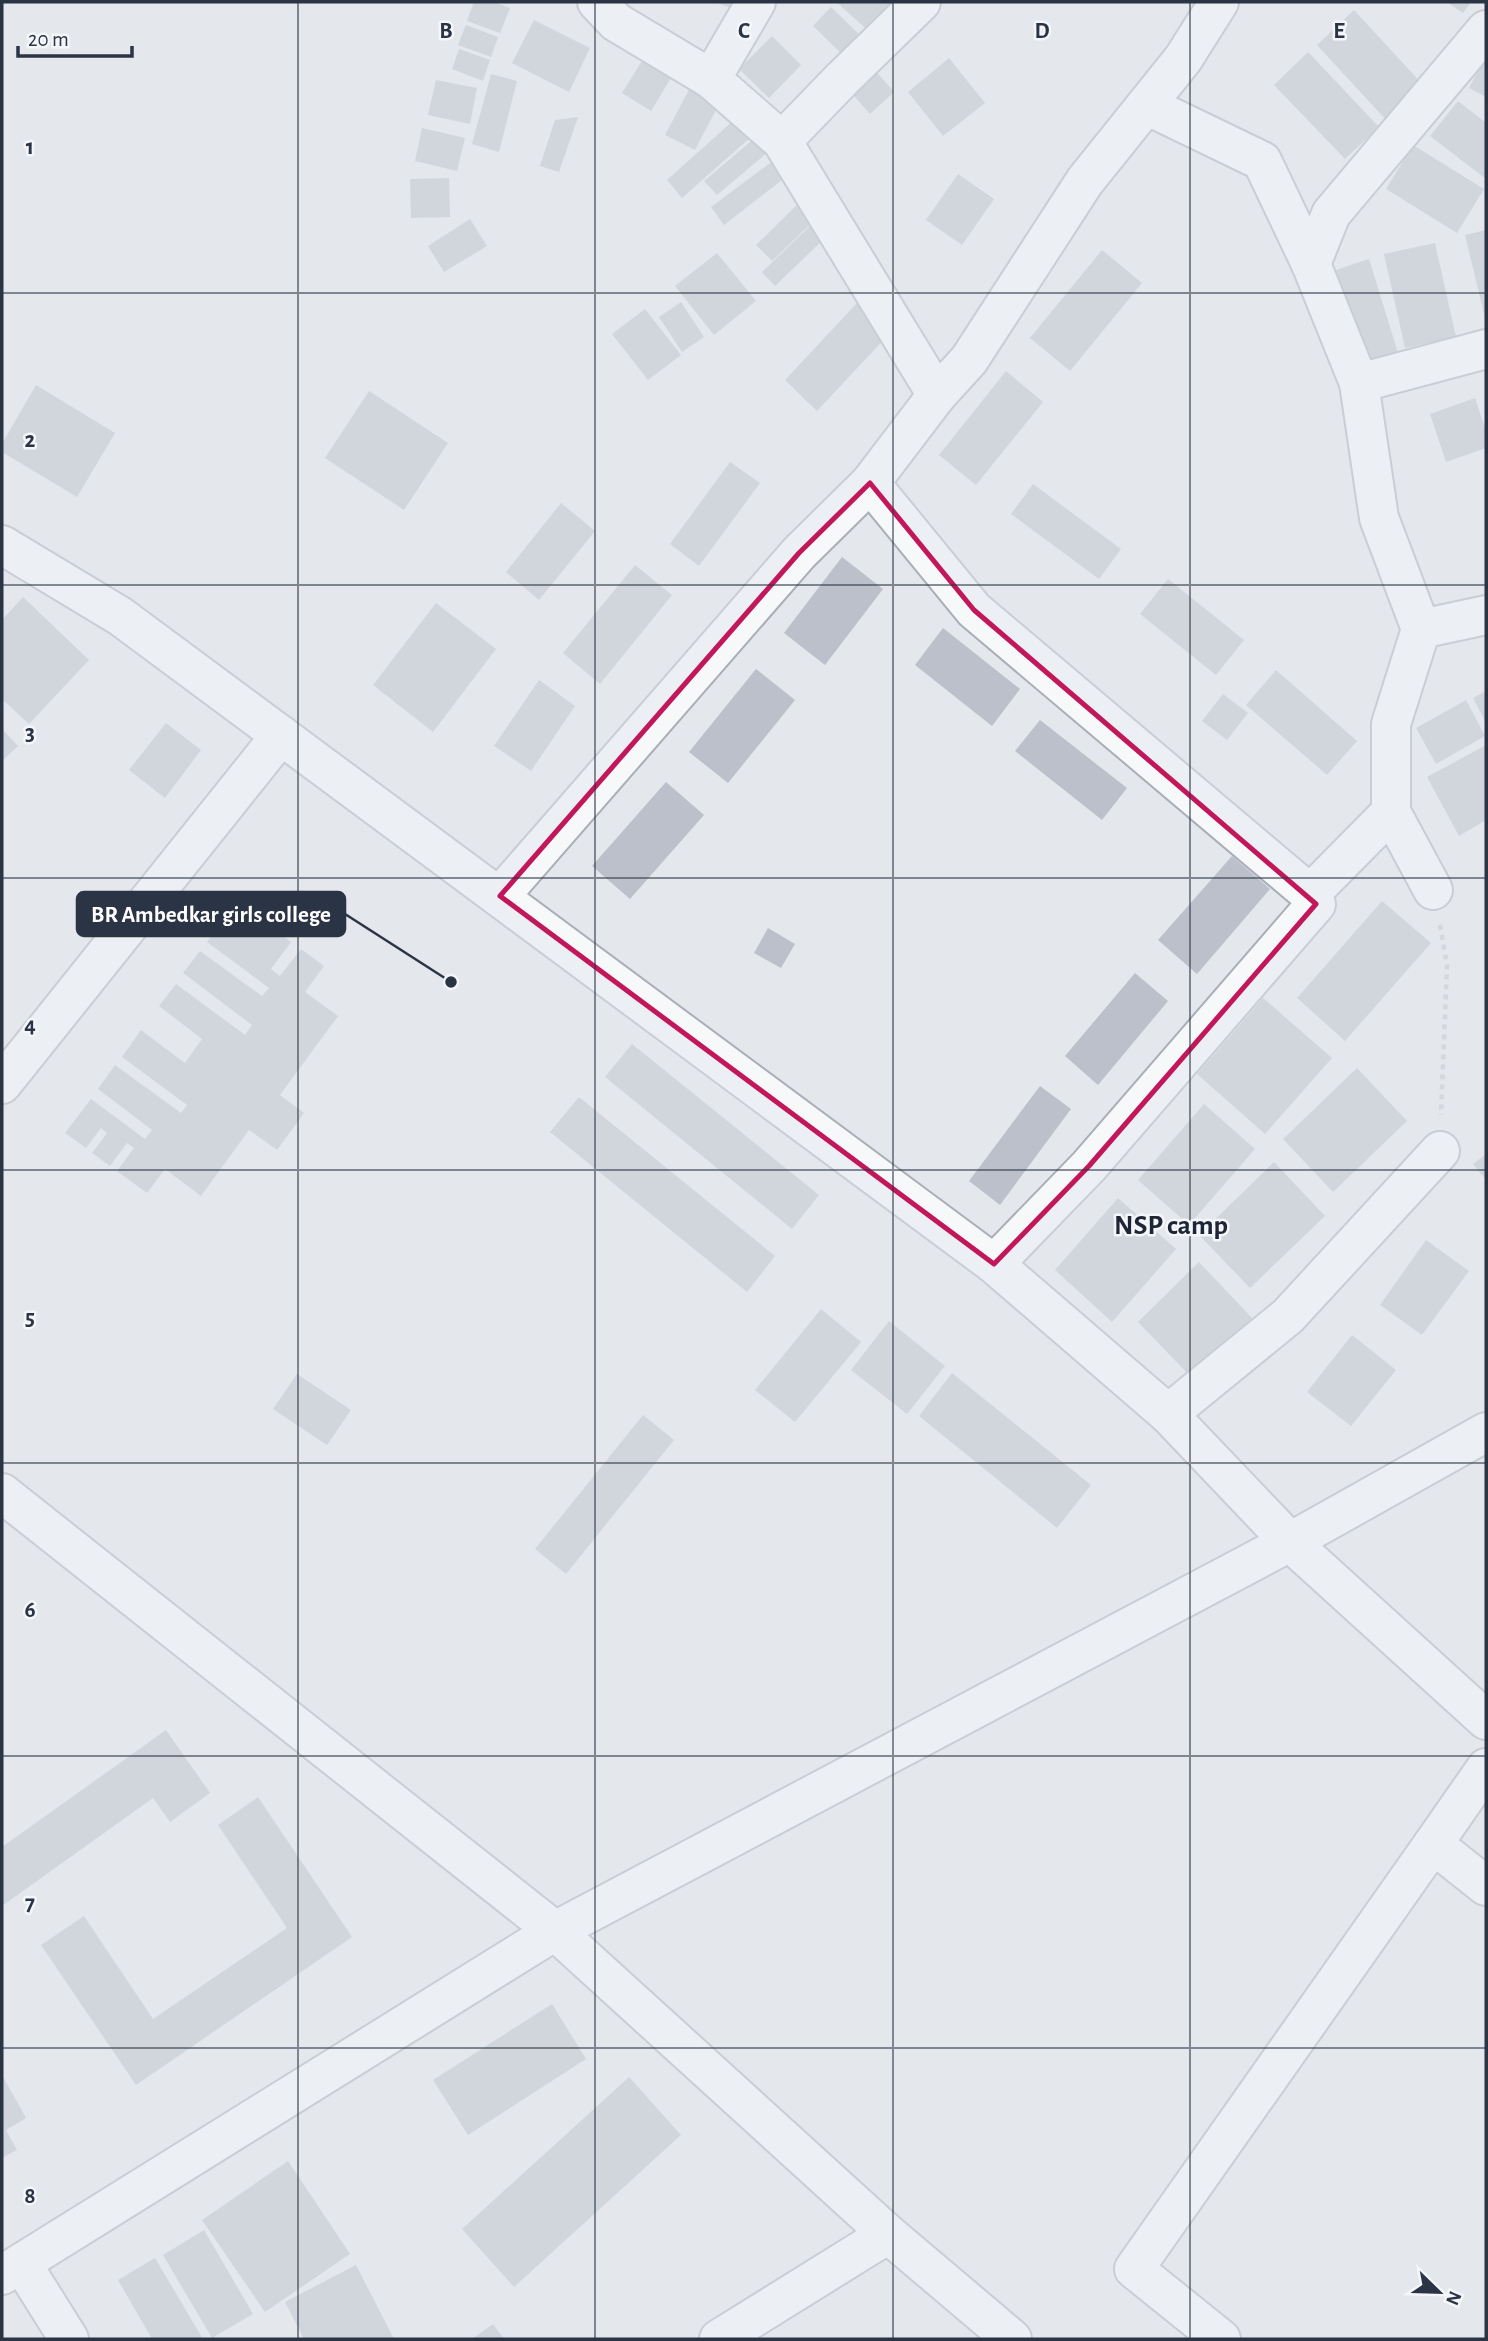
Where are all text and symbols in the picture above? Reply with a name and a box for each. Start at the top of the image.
scale bar [18,14,131,58]
text: B [439,20,453,43]
text: C [738,20,750,43]
text: D [1034,20,1050,43]
text: E [1333,20,1345,43]
text: 20 m [28,29,69,50]
text: 1 [26,136,34,159]
text: 2 [25,429,36,452]
text: 3 [25,722,35,745]
callout: BR Ambedkar girls college [77,892,345,936]
text: BR Ambedkar girls college [91,904,331,927]
text: 4 [24,1014,36,1037]
district label: NSP camp [1114,1212,1228,1240]
text: 5 [25,1307,35,1330]
text: 6 [24,1599,36,1622]
text: 7 [25,1892,35,1915]
text: 8 [24,2185,36,2208]
north arrow [1404,2257,1474,2327]
text: N [1442,2288,1465,2308]

